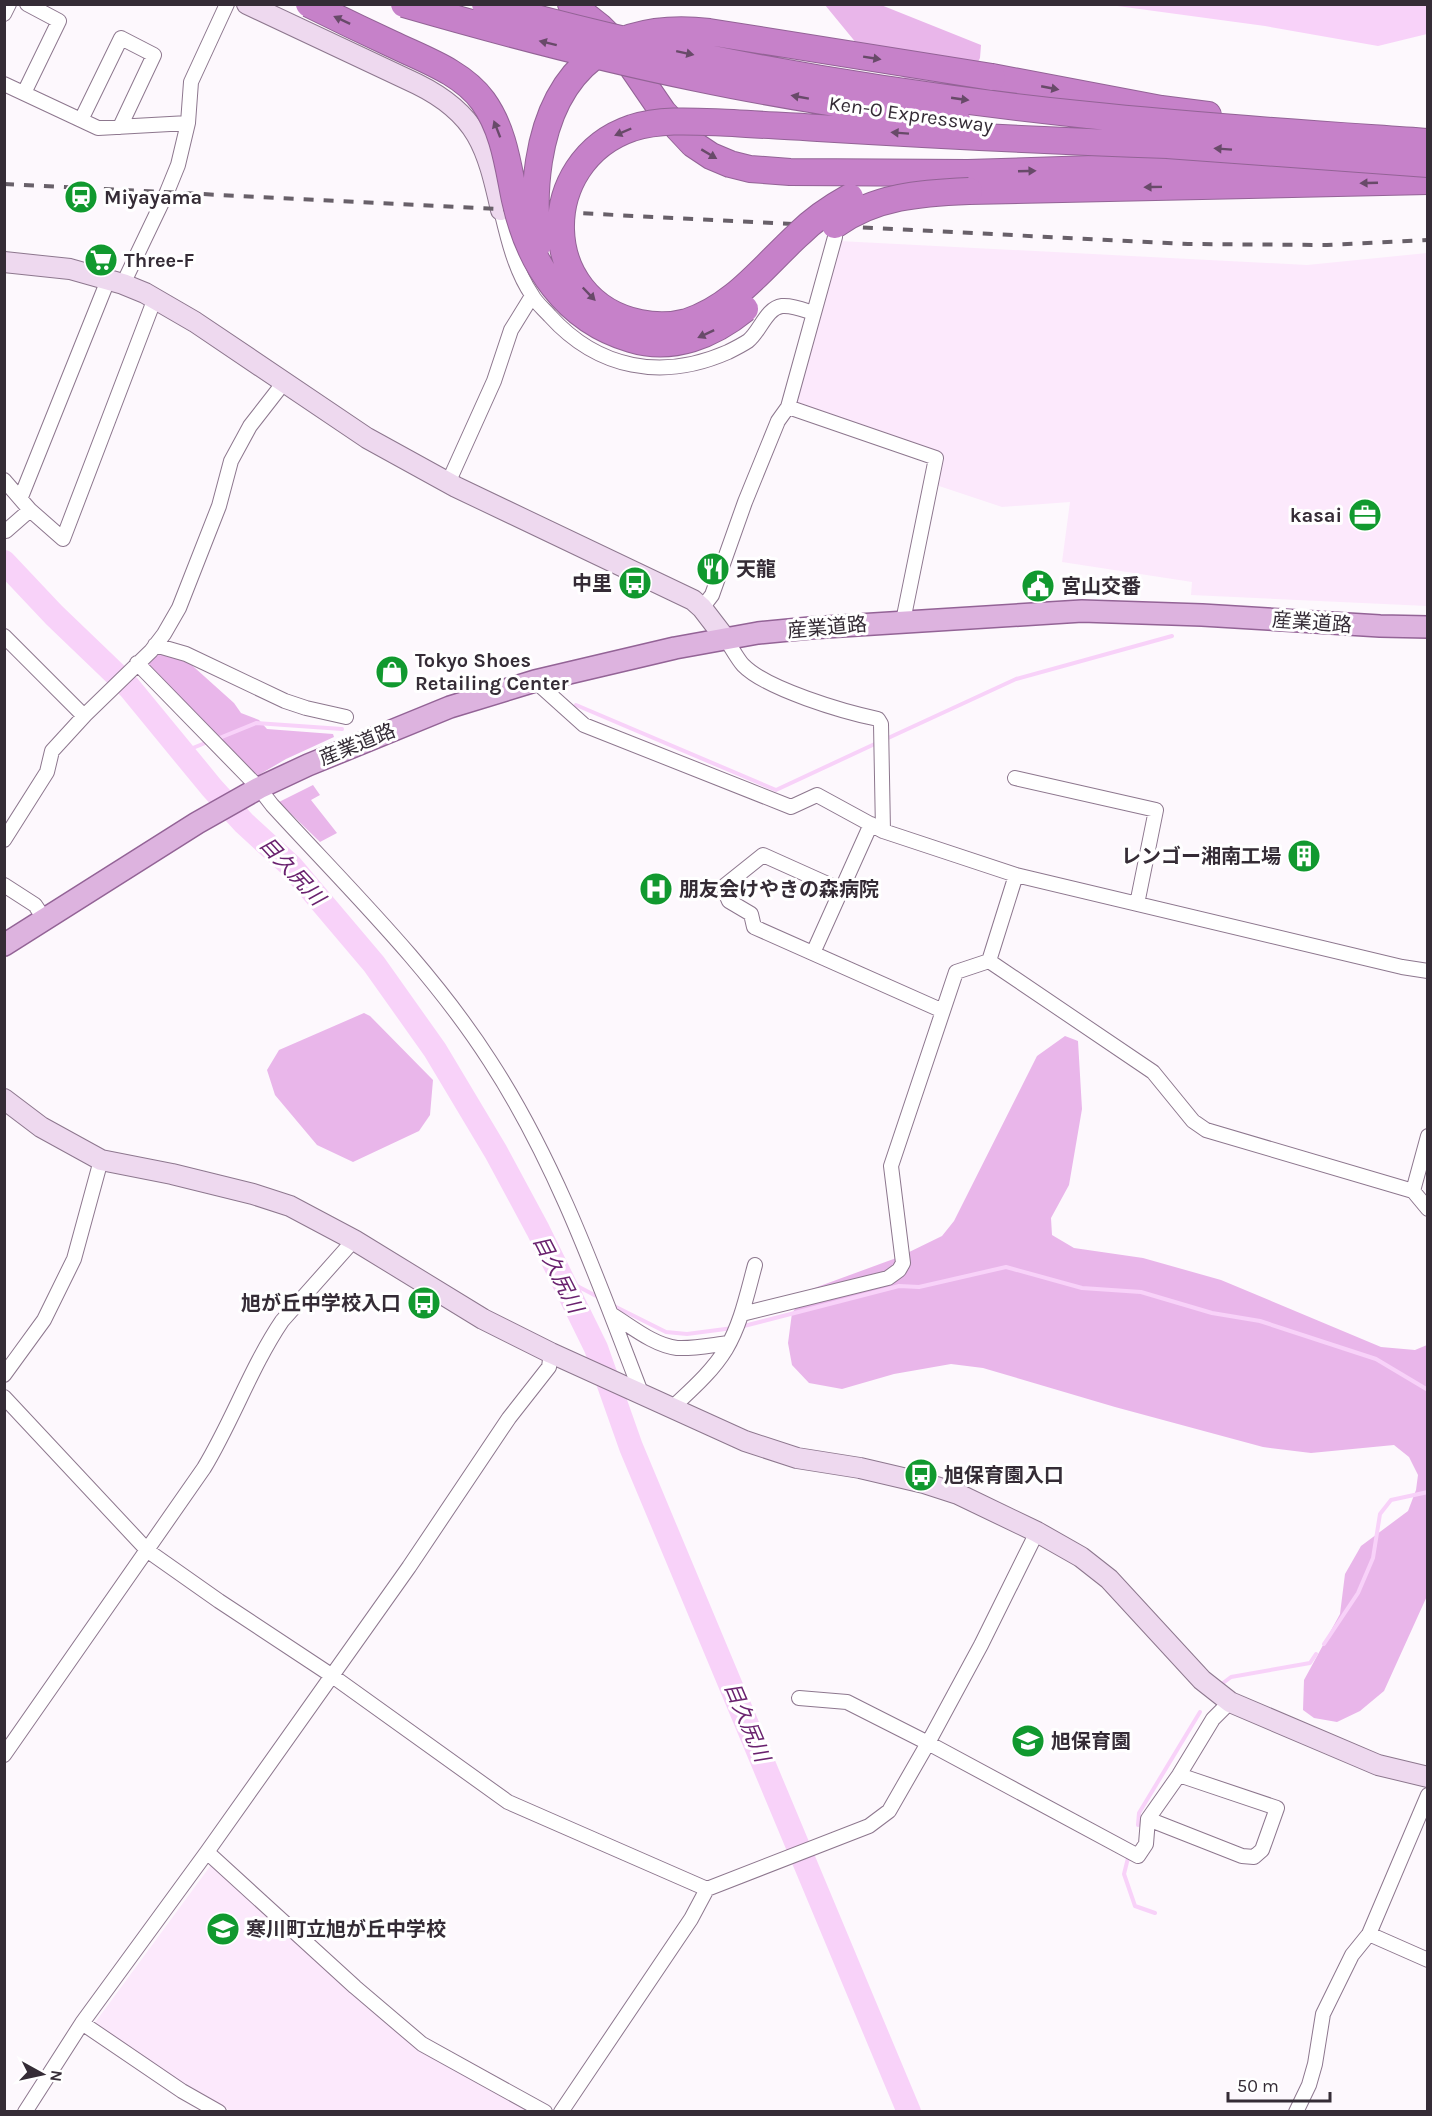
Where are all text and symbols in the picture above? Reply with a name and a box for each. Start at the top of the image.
one-way arrow [334,16,351,25]
one-way arrow [539,37,557,47]
one-way arrow [675,48,694,58]
one-way arrow [863,53,882,62]
one-way arrow [1040,84,1059,93]
one-way arrow [790,92,809,101]
street label: Ken-O Expressway [827,92,995,137]
one-way arrow [950,95,969,104]
one-way arrow [492,120,502,138]
one-way arrow [614,128,631,137]
one-way arrow [890,128,909,138]
one-way arrow [1213,144,1232,154]
one-way arrow [701,148,717,159]
one-way arrow [1017,166,1036,176]
one-way arrow [1360,178,1379,188]
station icon: Miyayama [63,179,99,215]
one-way arrow [1144,182,1163,192]
place label: Miyayama [104,186,202,209]
supermarket icon: Three-F [83,242,119,278]
place label: Three-F [124,249,195,272]
one-way arrow [581,286,595,300]
one-way arrow [698,329,715,338]
office icon: kasai [1347,497,1383,533]
place label: kasai [1290,504,1342,527]
restaurant icon: 天龍 [695,551,731,587]
place label: 天龍 [736,558,776,581]
bus stop icon: 中里 [617,565,653,601]
public building icon: 宮山交番 [1020,568,1056,604]
place label: 中里 [572,572,612,595]
place label: 宮山交番 [1061,575,1141,598]
street label: 産業道路 [1271,608,1353,637]
street label: 産業道路 [786,613,868,642]
place label: Tokyo Shoes Retailing Center [415,649,569,695]
shop icon: Tokyo Shoes Retailing Center [374,654,410,690]
street label: 産業道路 [316,719,399,770]
water label: 目久尻川 [255,832,331,911]
building icon: レンゴー湘南工場 [1286,838,1322,874]
place label: レンゴー湘南工場 [1121,845,1281,868]
hospital icon: 朋友会けやきの森病院 [638,871,674,907]
place label: 朋友会けやきの森病院 [679,878,879,901]
water label: 目久尻川 [528,1231,589,1319]
bus stop icon: 旭が丘中学校入口 [406,1285,442,1321]
place label: 旭が丘中学校入口 [241,1292,401,1315]
bus stop icon: 旭保育園入口 [903,1457,939,1493]
place label: 旭保育園入口 [944,1464,1064,1487]
water label: 目久尻川 [720,1679,775,1767]
school or university icon: 旭保育園 [1010,1723,1046,1759]
place label: 旭保育園 [1051,1730,1131,1753]
school or university icon: 寒川町立旭が丘中学校 [205,1911,241,1947]
place label: 寒川町立旭が丘中学校 [246,1918,446,1941]
north arrow [12,2044,72,2104]
scale bar [1228,2065,1330,2103]
text: N [46,2069,67,2083]
text: 50 m [1237,2075,1279,2097]

